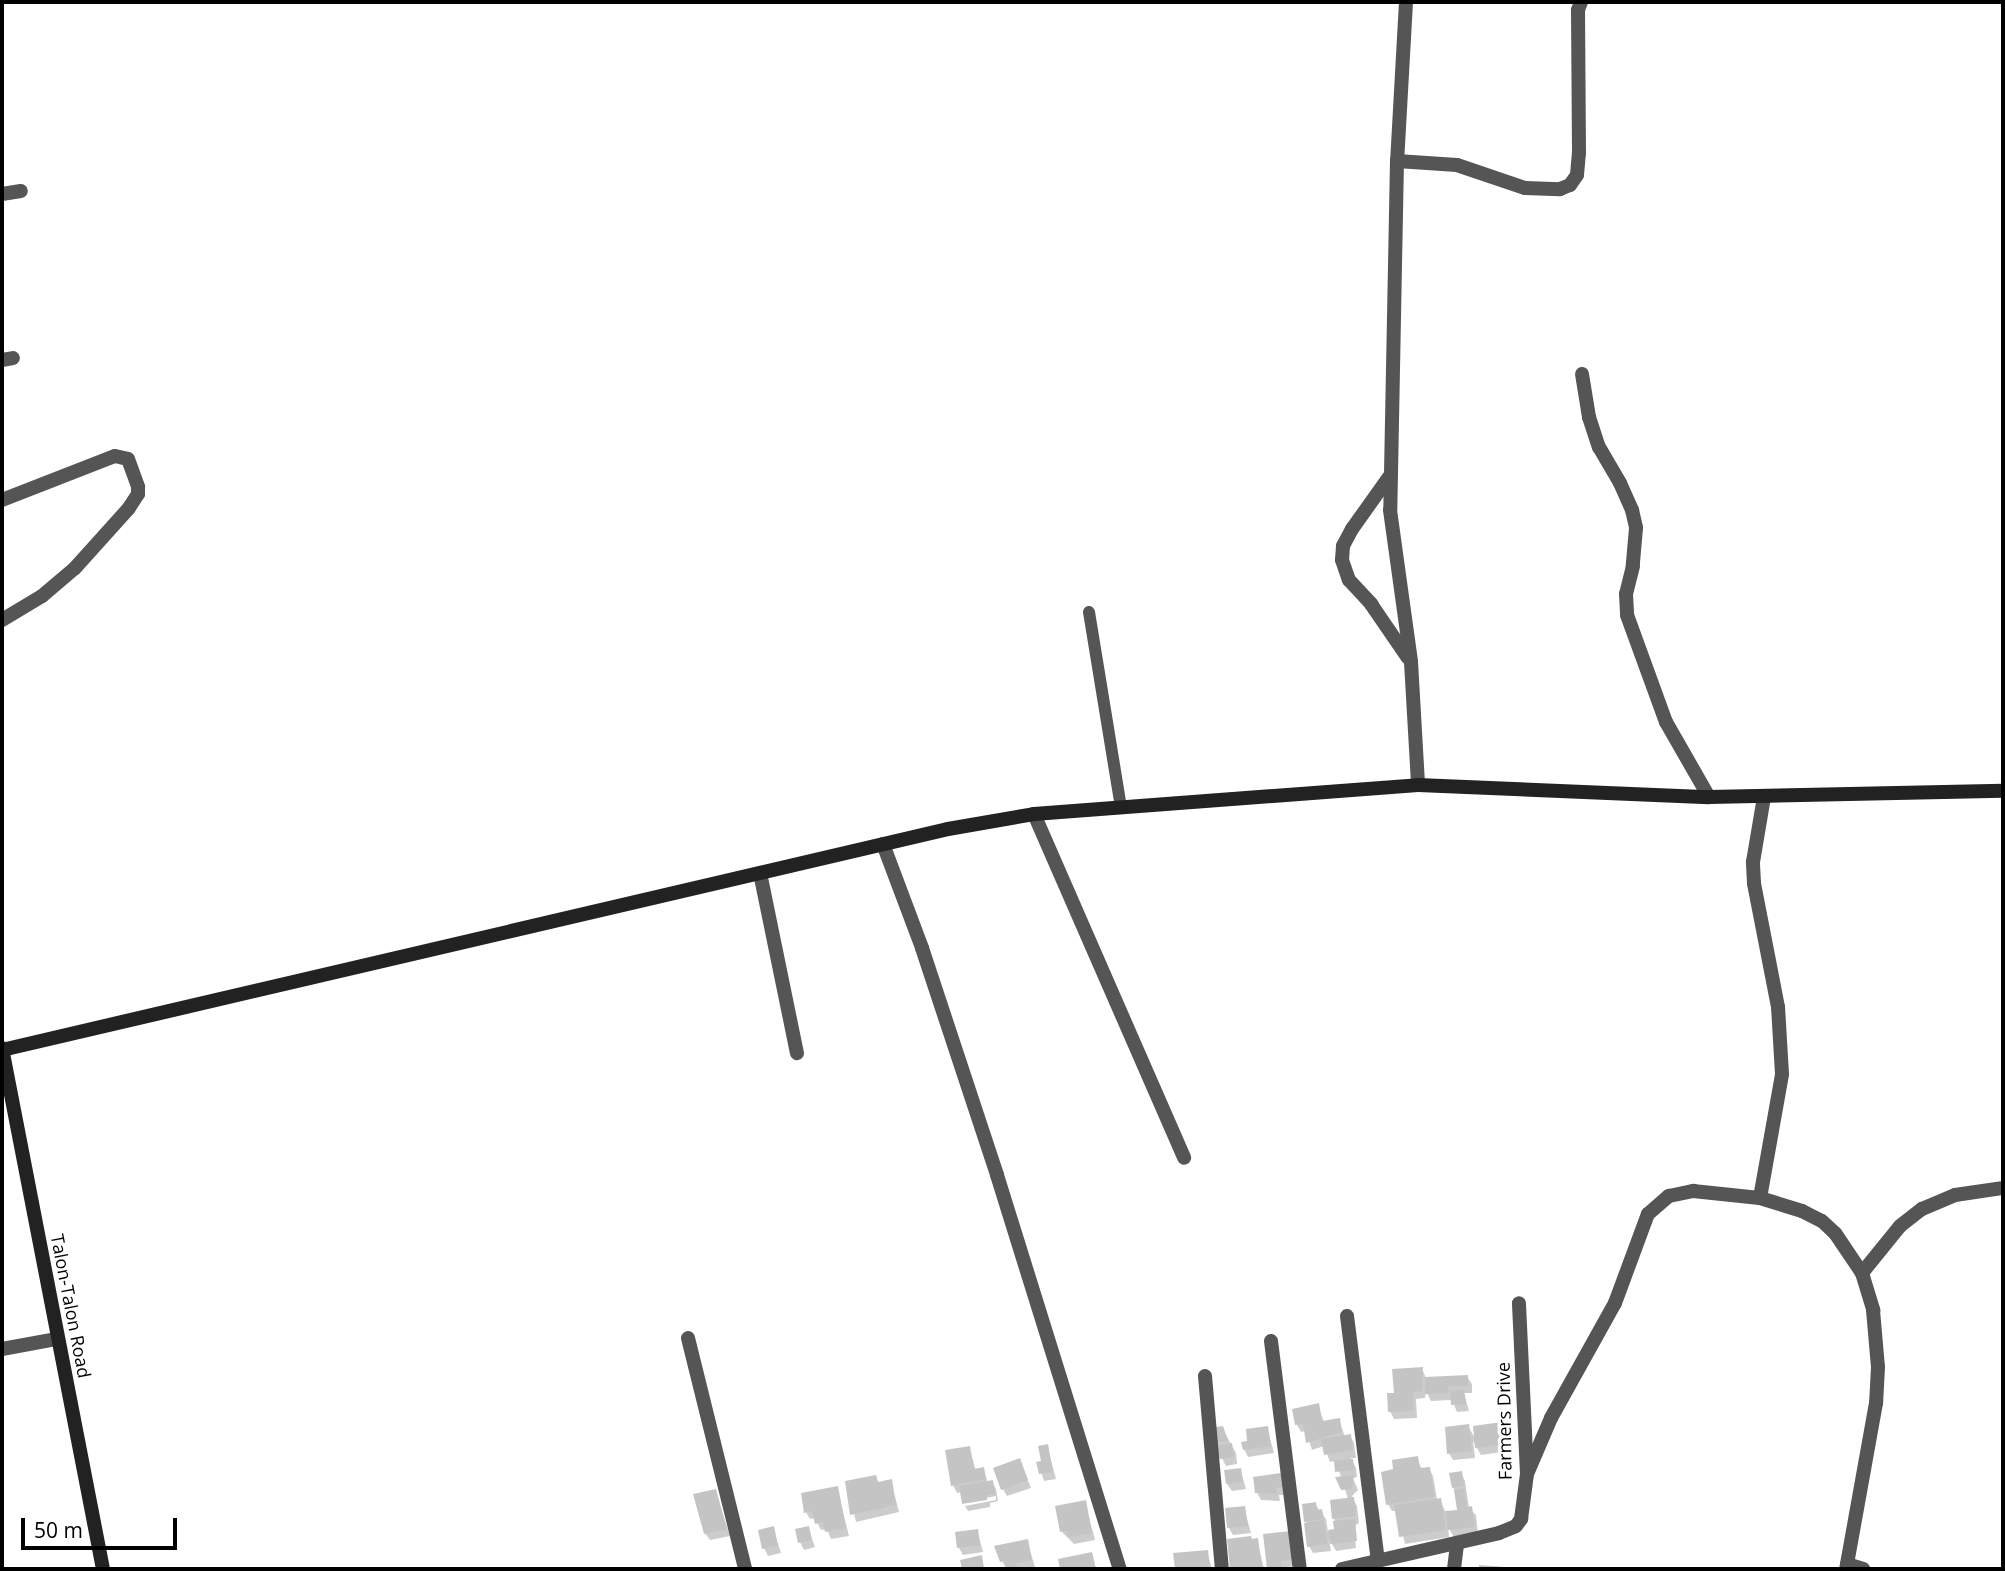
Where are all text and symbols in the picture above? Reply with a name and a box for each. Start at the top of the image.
street label: Talon-Talon Road [46,1232,96,1380]
street label: Farmers Drive [1492,1362,1516,1480]
scale bar [24,1504,180,1548]
text: 50 m [34,1516,83,1544]

